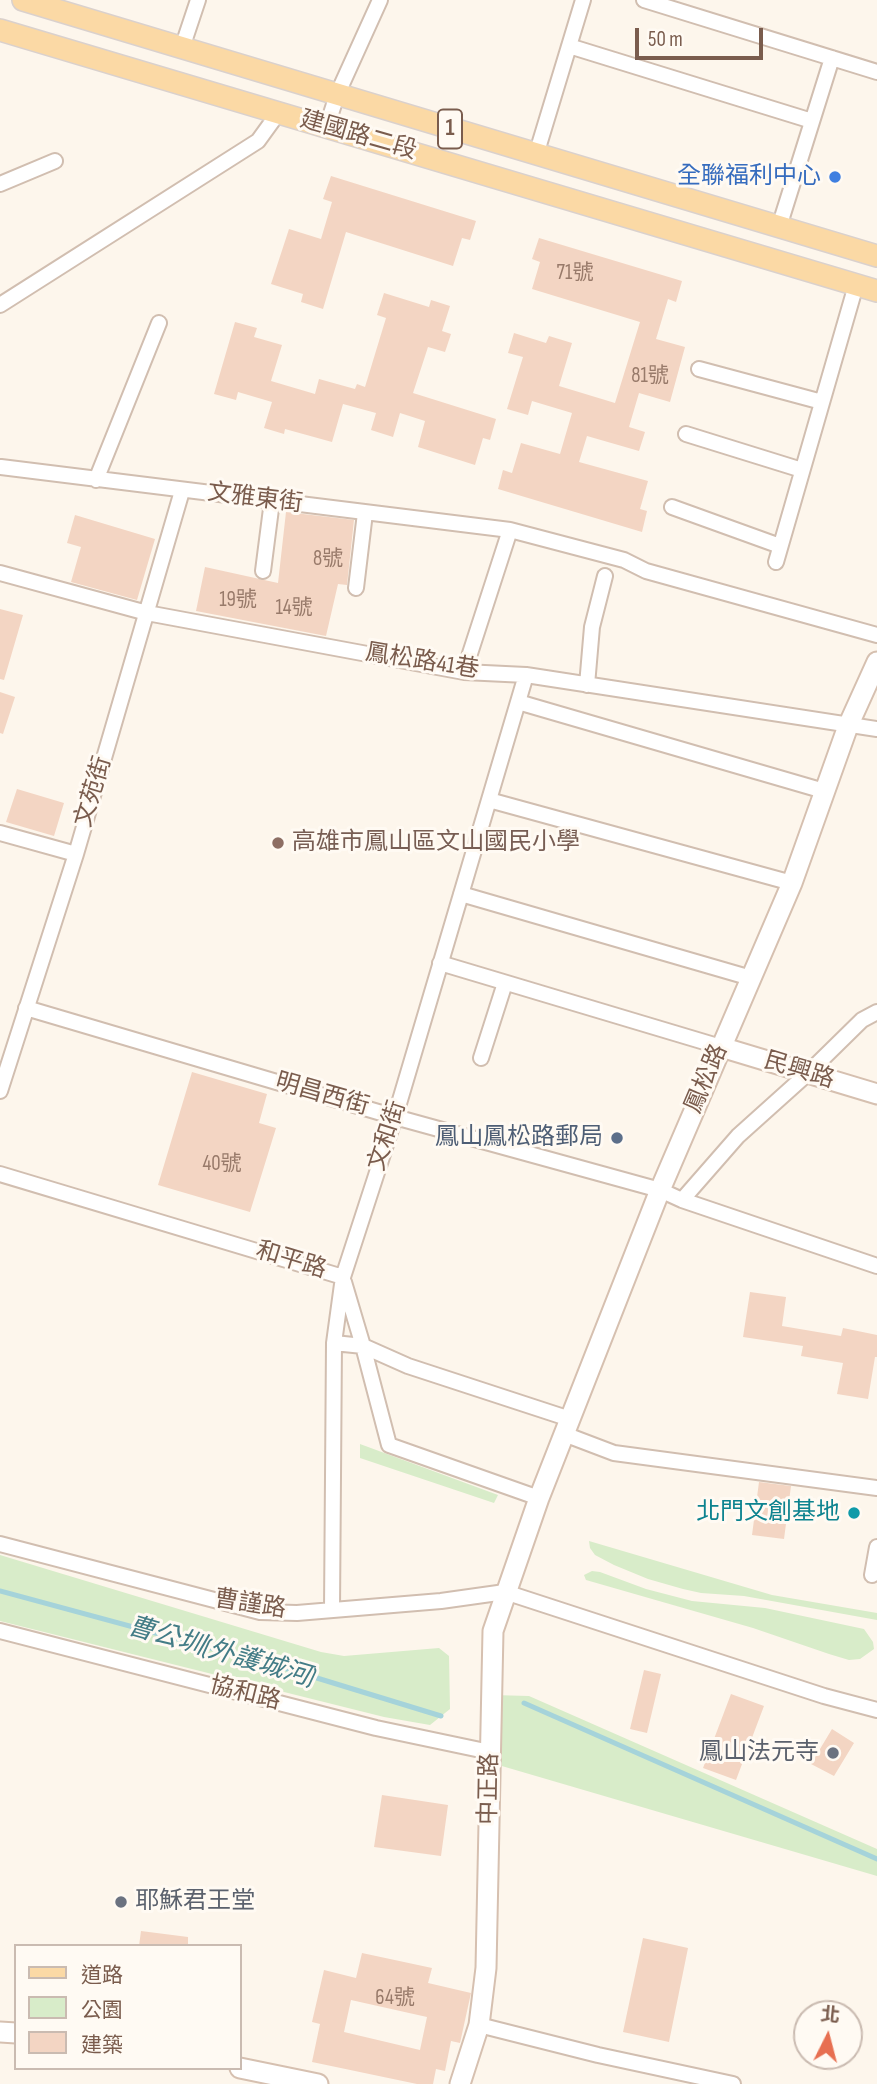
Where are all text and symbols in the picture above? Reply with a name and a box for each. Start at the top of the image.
scale bar [639,14,767,58]
text: 50 m [648,27,683,52]
street label: 建國路二段 [296,106,420,166]
road number: 1 [438,110,462,148]
place label: 全聯福利中心 [677,163,821,191]
marker: 全聯福利中心 [827,169,843,185]
house number: 71號 [557,261,593,287]
house number: 81號 [631,364,669,390]
street label: 文雅東街 [206,479,304,519]
house number: 8號 [313,547,343,573]
house number: 19號 [219,588,257,614]
house number: 14號 [275,596,313,622]
street label: 鳳松路41巷 [363,639,481,685]
street label: 文苑街 [70,753,118,831]
place label: 高雄市鳳山區文山國民小學 [292,829,580,857]
marker: 高雄市鳳山區文山國民小學 [270,835,286,851]
street label: 鳳松路 [680,1040,734,1118]
street label: 民興路 [760,1047,838,1095]
street label: 明昌西街 [272,1068,372,1122]
street label: 文和街 [363,1097,413,1175]
place label: 鳳山鳳松路郵局 [435,1124,603,1152]
marker: 鳳山鳳松路郵局 [609,1130,625,1146]
house number: 40號 [202,1152,242,1178]
street label: 和平路 [252,1237,330,1285]
place label: 北門文創基地 [696,1499,840,1527]
marker: 北門文創基地 [846,1505,862,1521]
street label: 曹謹路 [212,1585,288,1625]
water label: 曹公圳(外護城河) [124,1611,318,1695]
street label: 協和路 [207,1671,283,1717]
place label: 鳳山法元寺 [699,1739,819,1767]
marker: 鳳山法元寺 [825,1745,841,1761]
street label: 中正路 [475,1753,505,1825]
place label: 耶穌君王堂 [135,1888,255,1916]
marker: 耶穌君王堂 [113,1894,129,1910]
legend [14,1944,242,2070]
text: 道路 [81,1963,123,1988]
house number: 64號 [375,1986,415,2012]
text: 公園 [81,1998,123,2023]
north arrow [793,2000,863,2070]
text: 北 [819,2003,841,2028]
text: 建築 [81,2033,123,2058]

